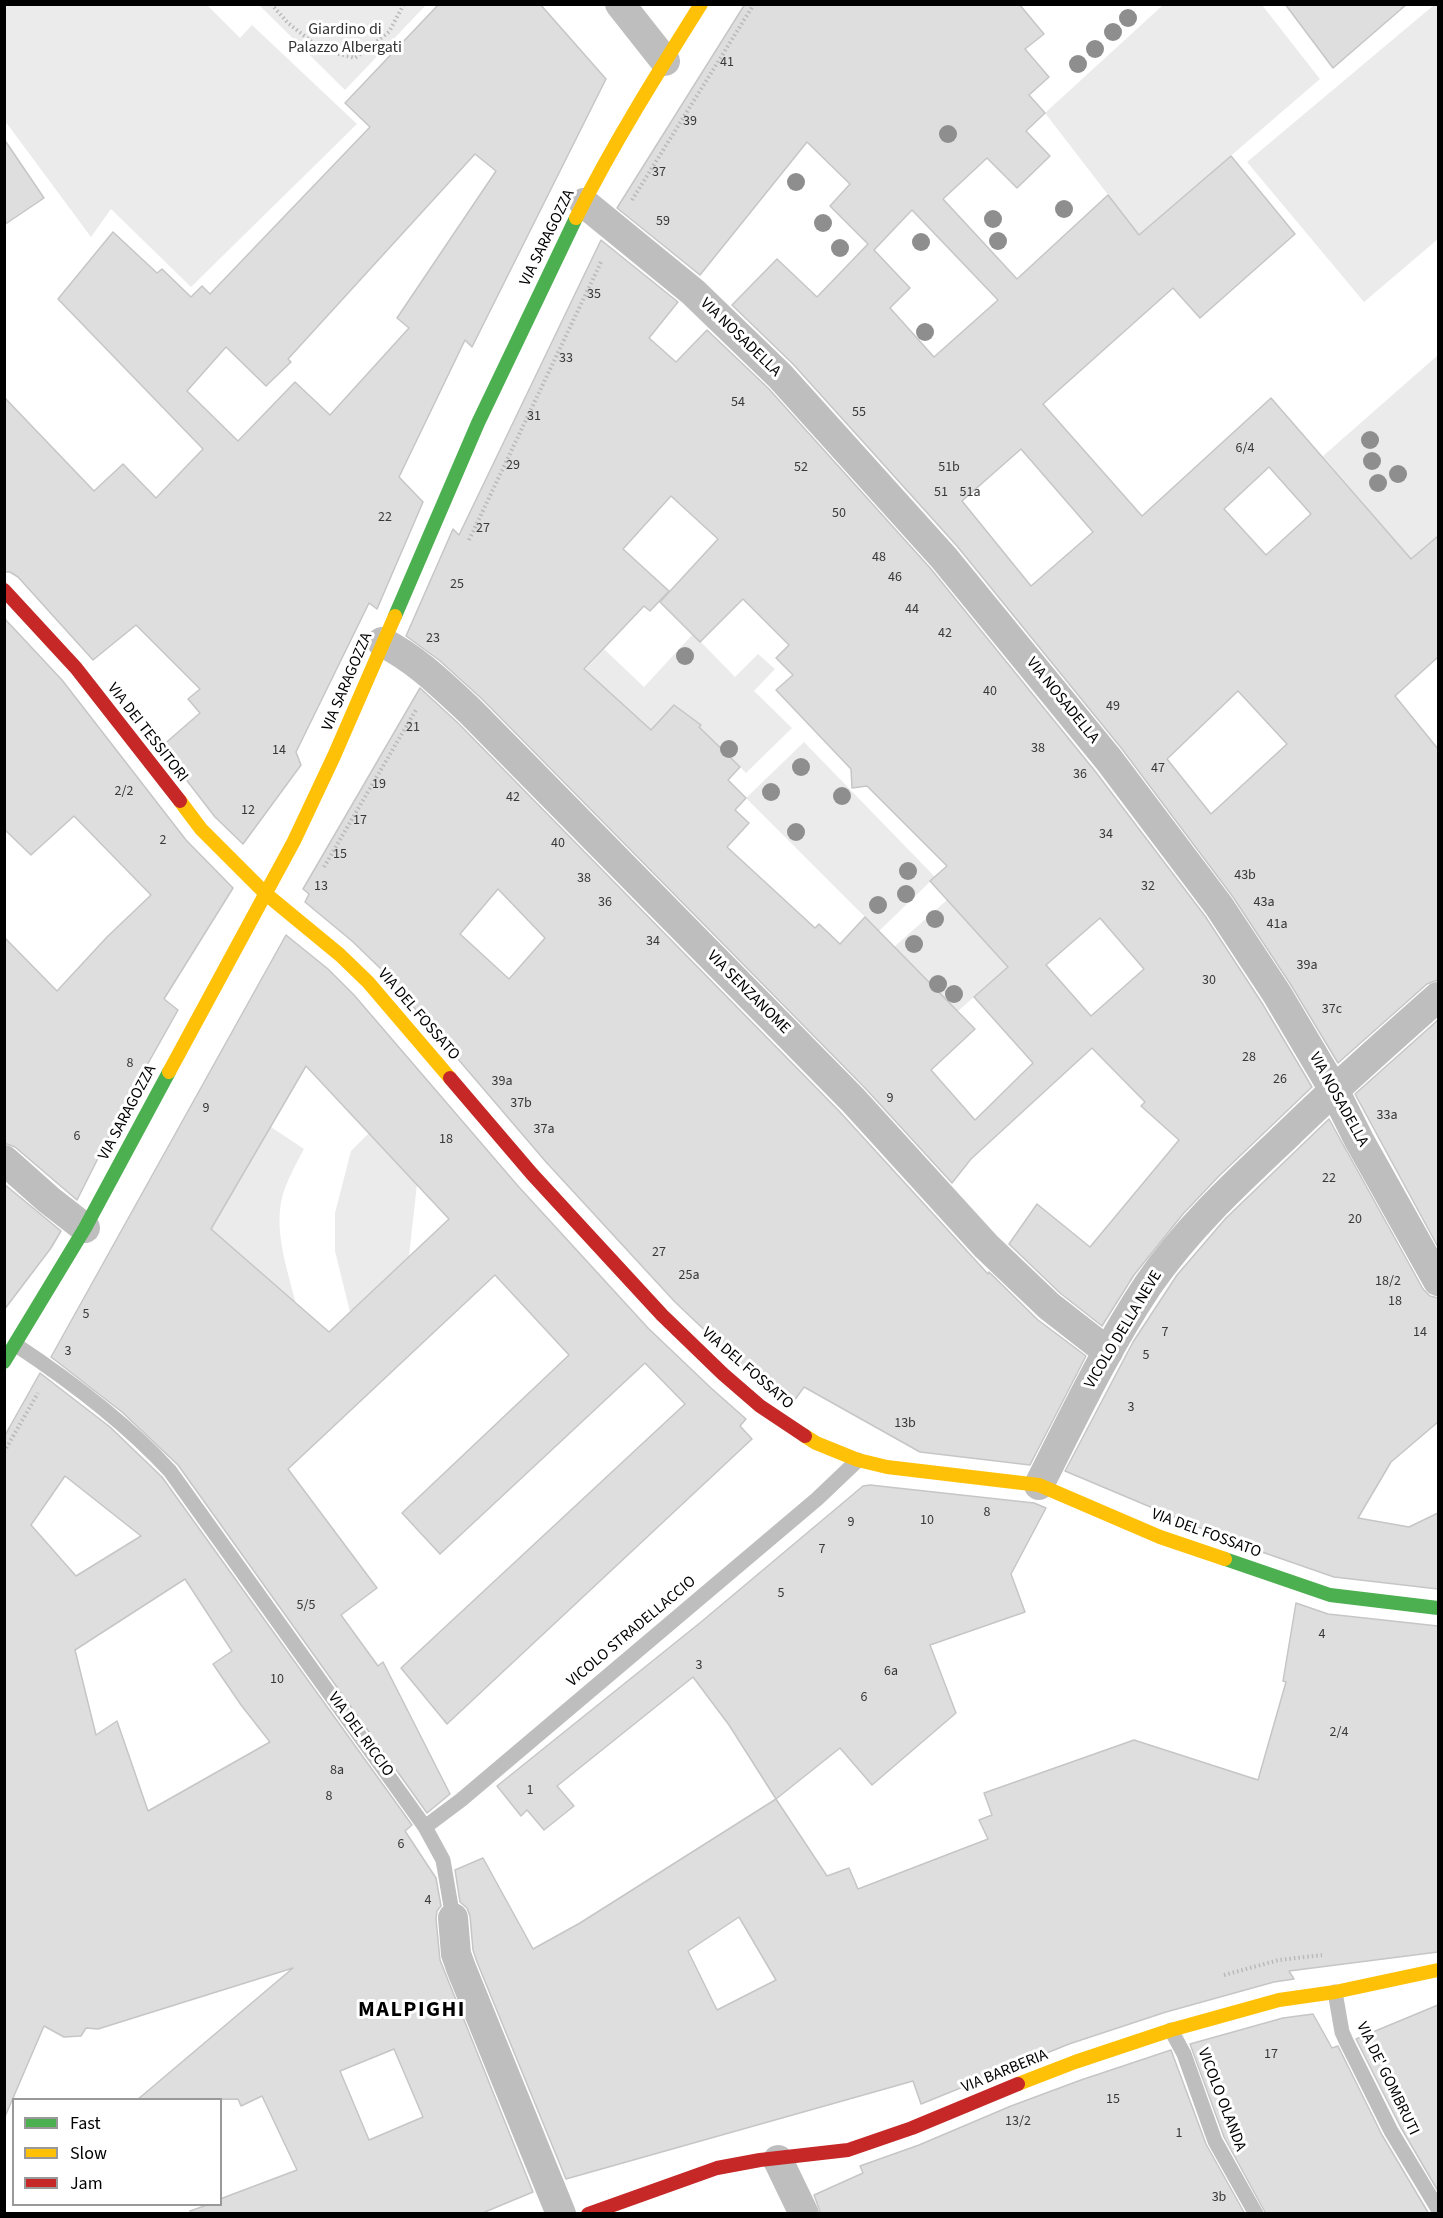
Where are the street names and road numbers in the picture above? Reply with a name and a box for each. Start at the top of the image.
street label: VIA SARAGOZZA [516,187,580,289]
street label: VIA NOSADELLA [696,295,784,381]
street label: VIA SARAGOZZA [319,630,377,734]
street label: VIA NOSADELLA [1021,654,1103,748]
street label: VIA DEI TESSITORI [102,680,192,786]
street label: VIA SENZANOME [702,947,794,1039]
street label: VIA DEL FOSSATO [373,965,463,1065]
street label: VIA NOSADELLA [1304,1049,1372,1151]
street label: VIA SARAGOZZA [95,1062,161,1164]
street label: VICOLO DELLA NEVE [1081,1268,1167,1392]
street label: VIA DEL FOSSATO [697,1324,797,1414]
street label: VIA DEL FOSSATO [1148,1505,1264,1563]
street label: VICOLO STRADELLACCIO [564,1572,700,1692]
street label: VIA DEL RICCIO [323,1689,397,1781]
street label: VIA DE' GOMBRUTI [1351,2019,1423,2139]
street label: VIA BARBERIA [959,2046,1051,2098]
street label: VICOLO OLANDA [1193,2046,1249,2154]

